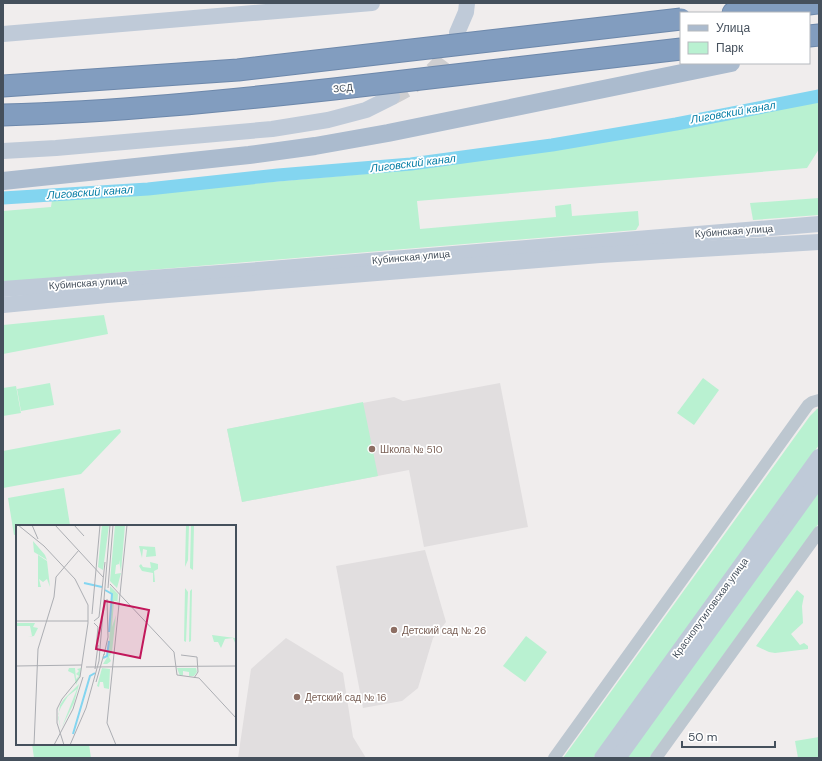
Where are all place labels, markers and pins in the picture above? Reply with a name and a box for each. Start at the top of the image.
place label: Школа № 510 [380,443,443,456]
marker: Школа № 510 [367,444,377,454]
place label: Детский сад № 26 [402,624,486,637]
marker: Детский сад № 26 [389,625,399,635]
place label: Детский сад № 16 [305,691,387,704]
marker: Детский сад № 16 [292,692,302,702]

